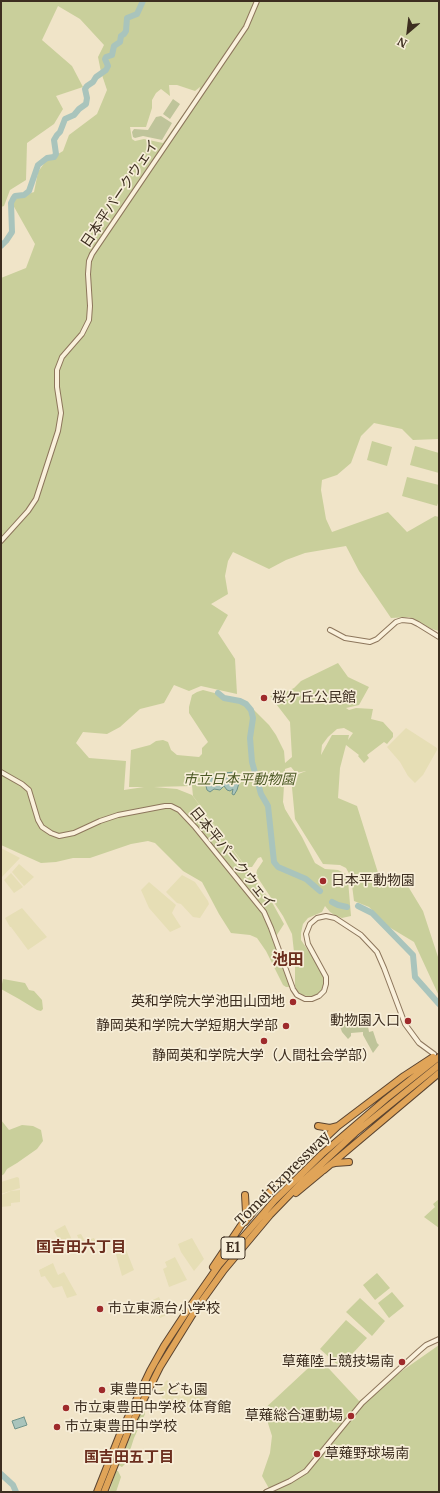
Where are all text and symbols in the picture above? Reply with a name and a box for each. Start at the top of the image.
north arrow [388,12,428,52]
text: N [395,34,410,51]
street label: 日本平パークウェイ [78,137,162,251]
place label: 桜ケ丘公民館 [272,690,356,706]
marker: 桜ケ丘公民館 [259,693,269,703]
park label: 市立日本平動物園 [183,772,295,788]
street label: 日本平パークウェイ [186,804,278,912]
place label: 日本平動物園 [331,873,415,889]
marker: 日本平動物園 [318,876,328,886]
district label: 池田 [272,950,304,970]
place label: 英和学院大学池田山団地 [131,994,285,1010]
marker: 英和学院大学池田山団地 [288,997,298,1007]
place label: 動物園入口 [330,1013,400,1029]
marker: 動物園入口 [403,1016,413,1026]
place label: 静岡英和学院大学短期大学部 [96,1018,278,1034]
marker: 静岡英和学院大学短期大学部 [281,1021,291,1031]
marker: 静岡英和学院大学（人間社会学部） [259,1036,269,1046]
place label: 静岡英和学院大学（人間社会学部） [152,1048,376,1064]
street label: Tomei Expressway [232,1128,334,1230]
road number: E1 [221,1237,245,1259]
district label: 国吉田六丁目 [36,1239,126,1257]
place label: 市立東源台小学校 [108,1301,220,1317]
marker: 市立東源台小学校 [95,1304,105,1314]
place label: 草薙陸上競技場南 [282,1354,394,1370]
marker: 草薙陸上競技場南 [397,1357,407,1367]
place label: 東豊田こども園 [110,1382,208,1398]
marker: 東豊田こども園 [97,1385,107,1395]
place label: 市立東豊田中学校 体育館 [74,1400,231,1416]
marker: 市立東豊田中学校 体育館 [61,1403,71,1413]
place label: 草薙総合運動場 [245,1408,343,1424]
marker: 草薙総合運動場 [346,1411,356,1421]
place label: 市立東豊田中学校 [65,1419,177,1435]
marker: 市立東豊田中学校 [52,1422,62,1432]
place label: 草薙野球場南 [325,1446,409,1462]
district label: 国吉田五丁目 [84,1449,174,1467]
marker: 草薙野球場南 [312,1449,322,1459]

